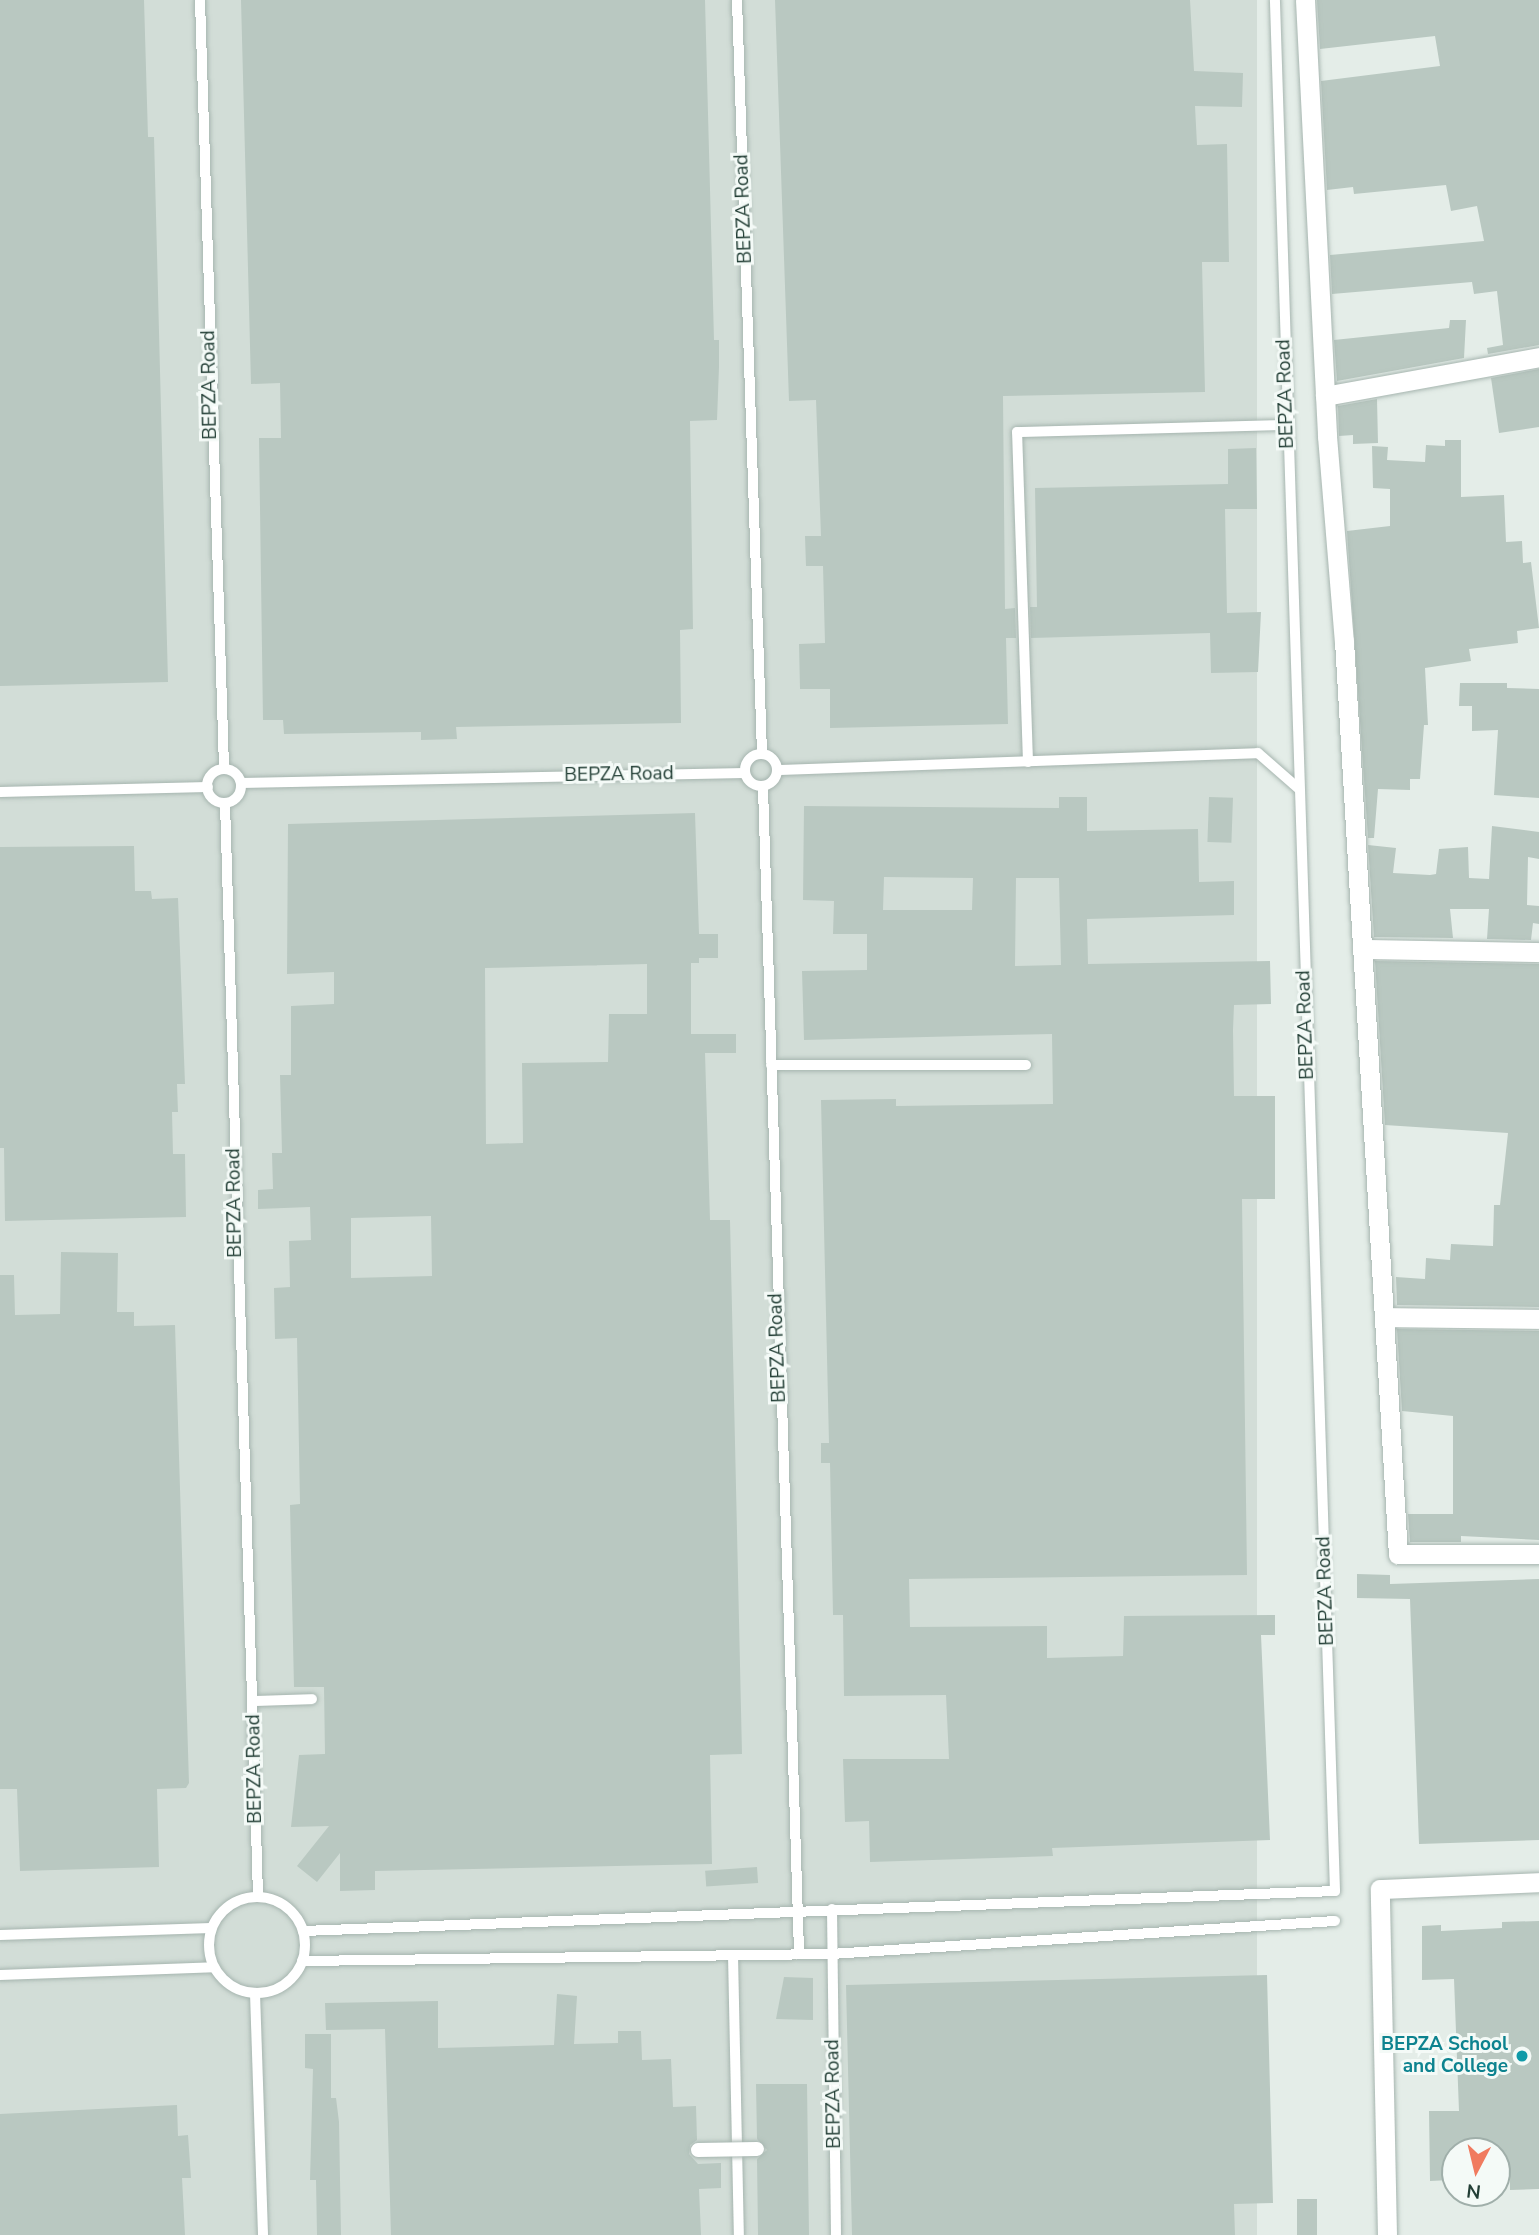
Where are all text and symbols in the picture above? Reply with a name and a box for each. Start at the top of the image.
street label: BEPZA Road [731,154,757,264]
street label: BEPZA Road [198,330,222,440]
street label: BEPZA Road [1273,339,1299,449]
street label: BEPZA Road [564,763,674,787]
street label: BEPZA Road [1293,970,1319,1080]
street label: BEPZA Road [223,1148,247,1258]
street label: BEPZA Road [765,1293,791,1403]
street label: BEPZA Road [1313,1536,1339,1646]
street label: BEPZA Road [243,1714,267,1824]
place label: BEPZA School and College [1381,2034,1508,2078]
street label: BEPZA Road [822,2039,846,2149]
marker: BEPZA School and College [1514,2048,1530,2064]
north arrow [1441,2137,1511,2207]
text: N [1465,2177,1482,2205]

